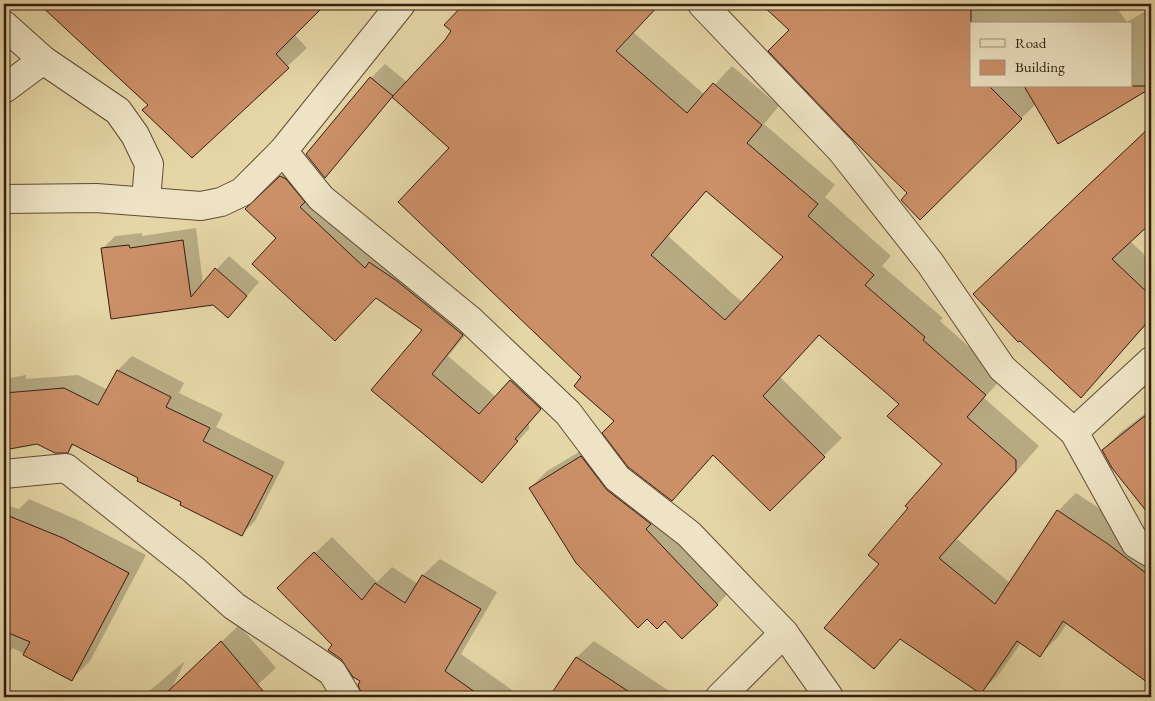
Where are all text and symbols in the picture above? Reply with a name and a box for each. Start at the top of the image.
legend [970,22,1132,88]
text: Road [1015,33,1047,52]
text: Building [1015,57,1065,76]

